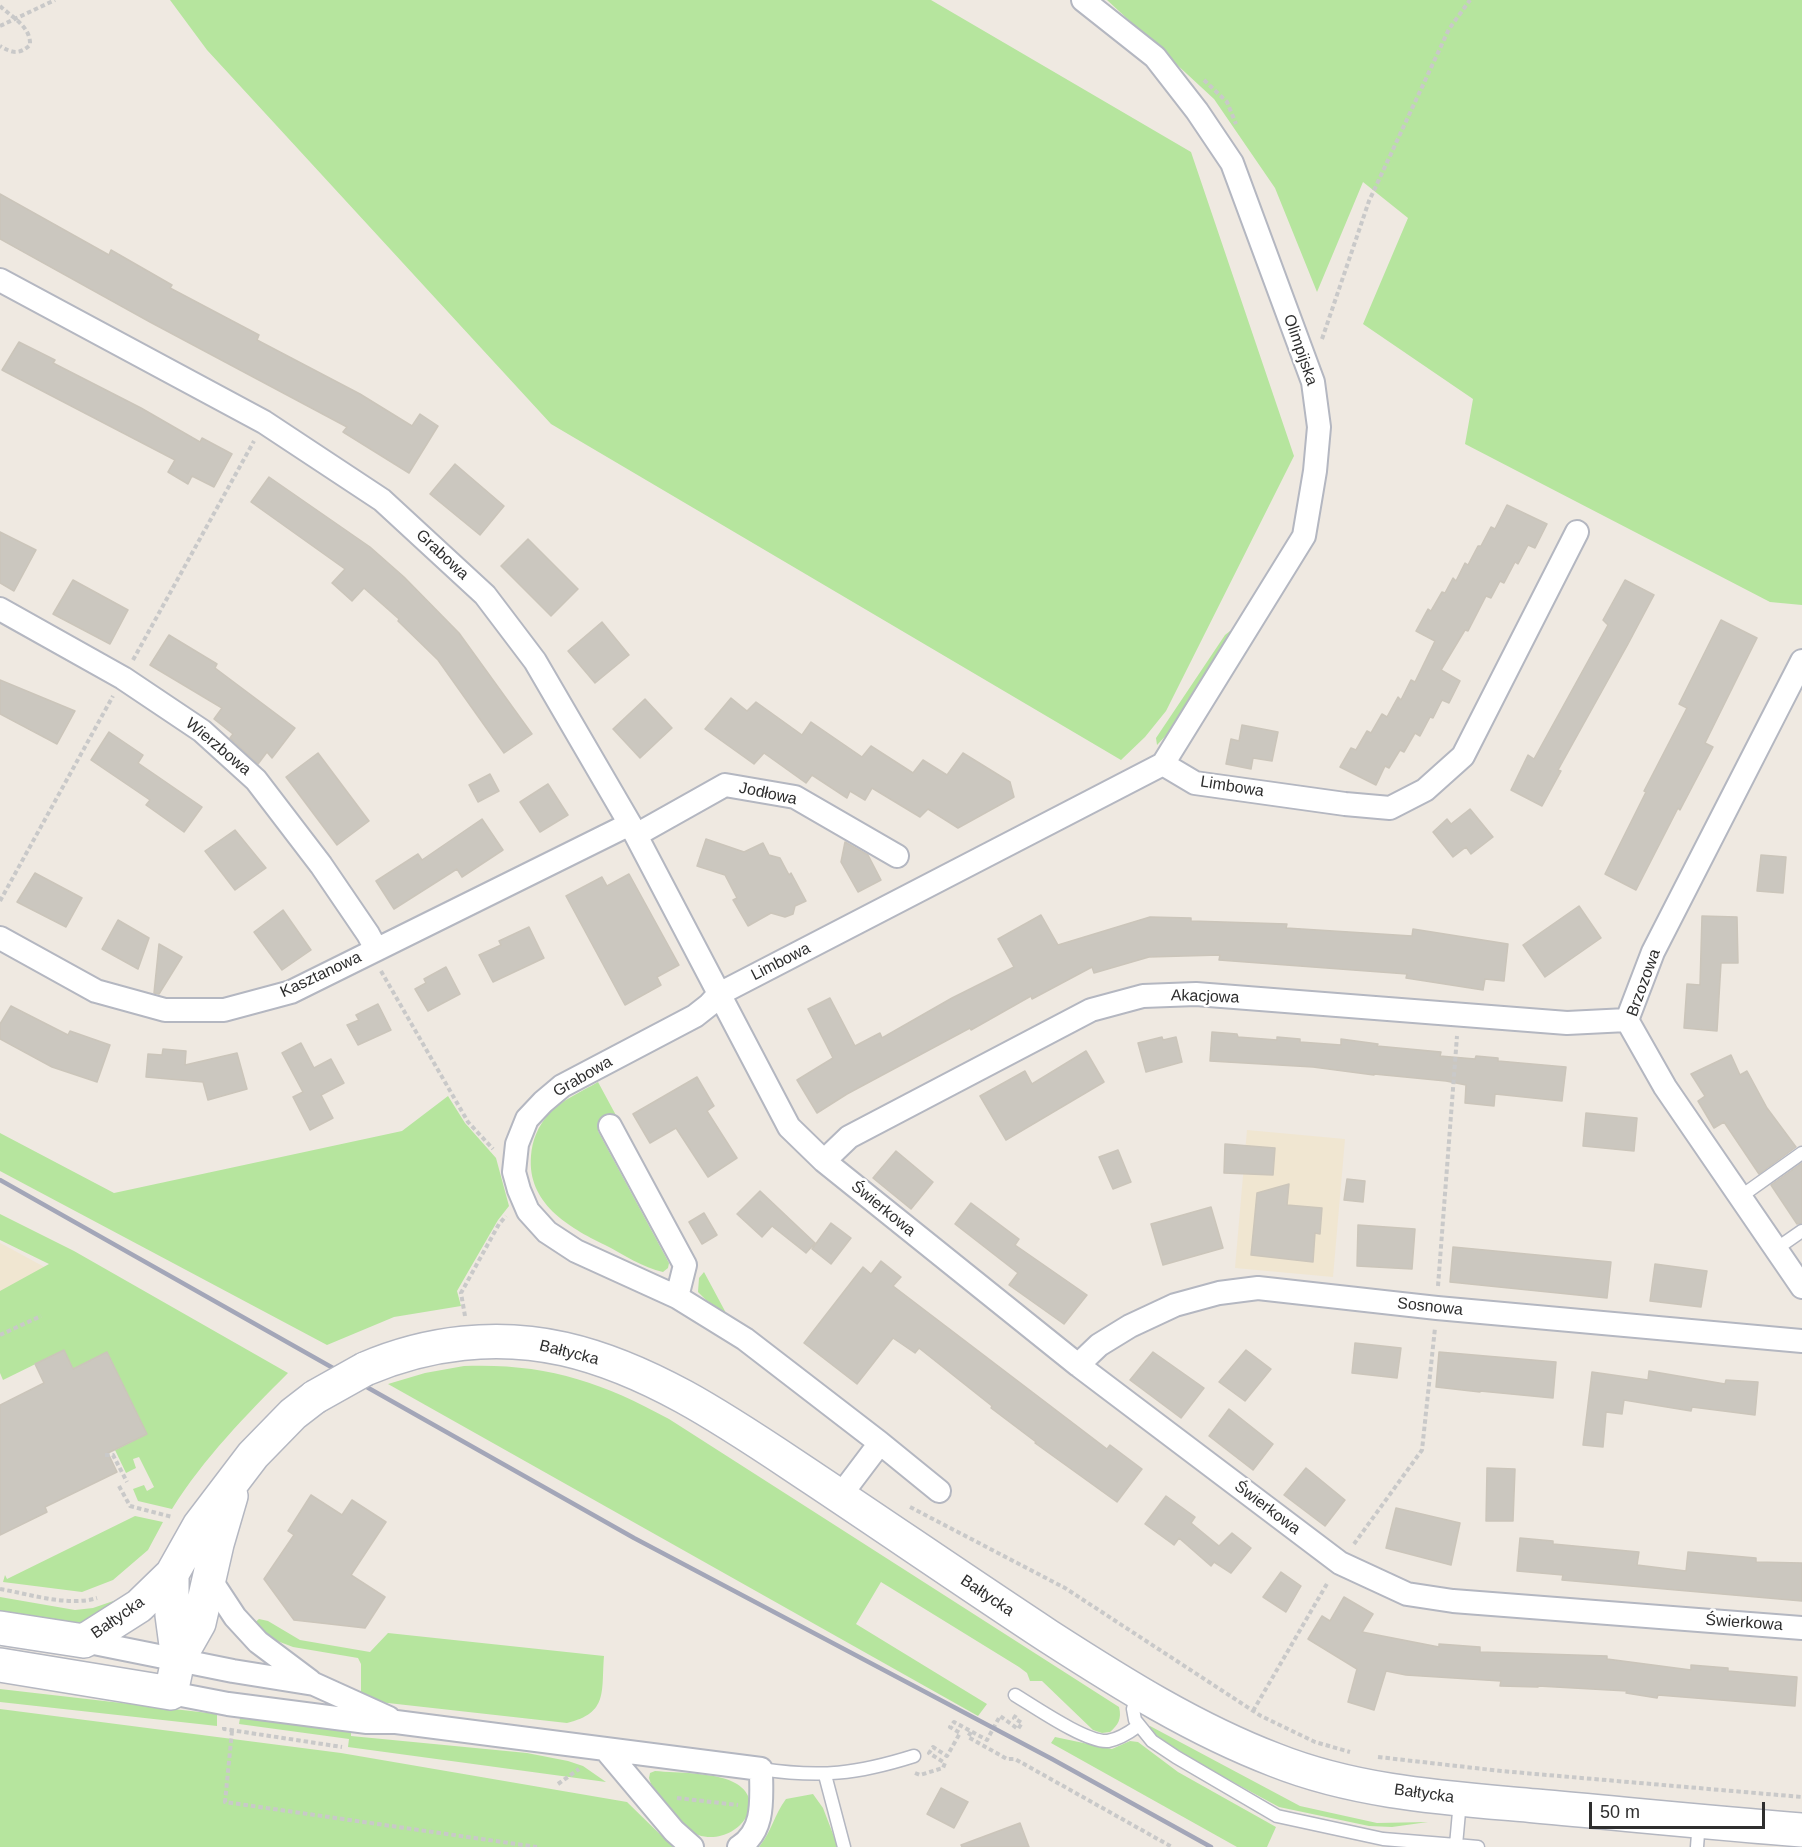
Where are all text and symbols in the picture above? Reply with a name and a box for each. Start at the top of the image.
street label: Olimpijska [1279,312,1321,388]
street label: Grabowa [412,526,472,584]
street label: Wierzbowa [182,714,254,780]
street label: Limbowa [1199,773,1265,801]
street label: Jodłowa [737,779,799,809]
street label: Limbowa [748,939,814,985]
street label: Brzozowa [1623,947,1665,1019]
street label: Kasztanowa [277,948,365,1002]
street label: Akacjowa [1170,986,1240,1008]
street label: Grabowa [550,1052,616,1102]
street label: Świerkowa [847,1177,919,1241]
street label: Sosnowa [1396,1294,1464,1320]
street label: Bałtycka [537,1336,601,1370]
street label: Świerkowa [1230,1477,1304,1539]
street label: Bałtycka [957,1571,1017,1621]
street label: Bałtycka [88,1593,148,1643]
street label: Świerkowa [1705,1611,1783,1635]
street label: Bałtycka [1393,1780,1455,1808]
scale bar [1592,1790,1768,1828]
text: 50 m [1600,1802,1640,1822]

